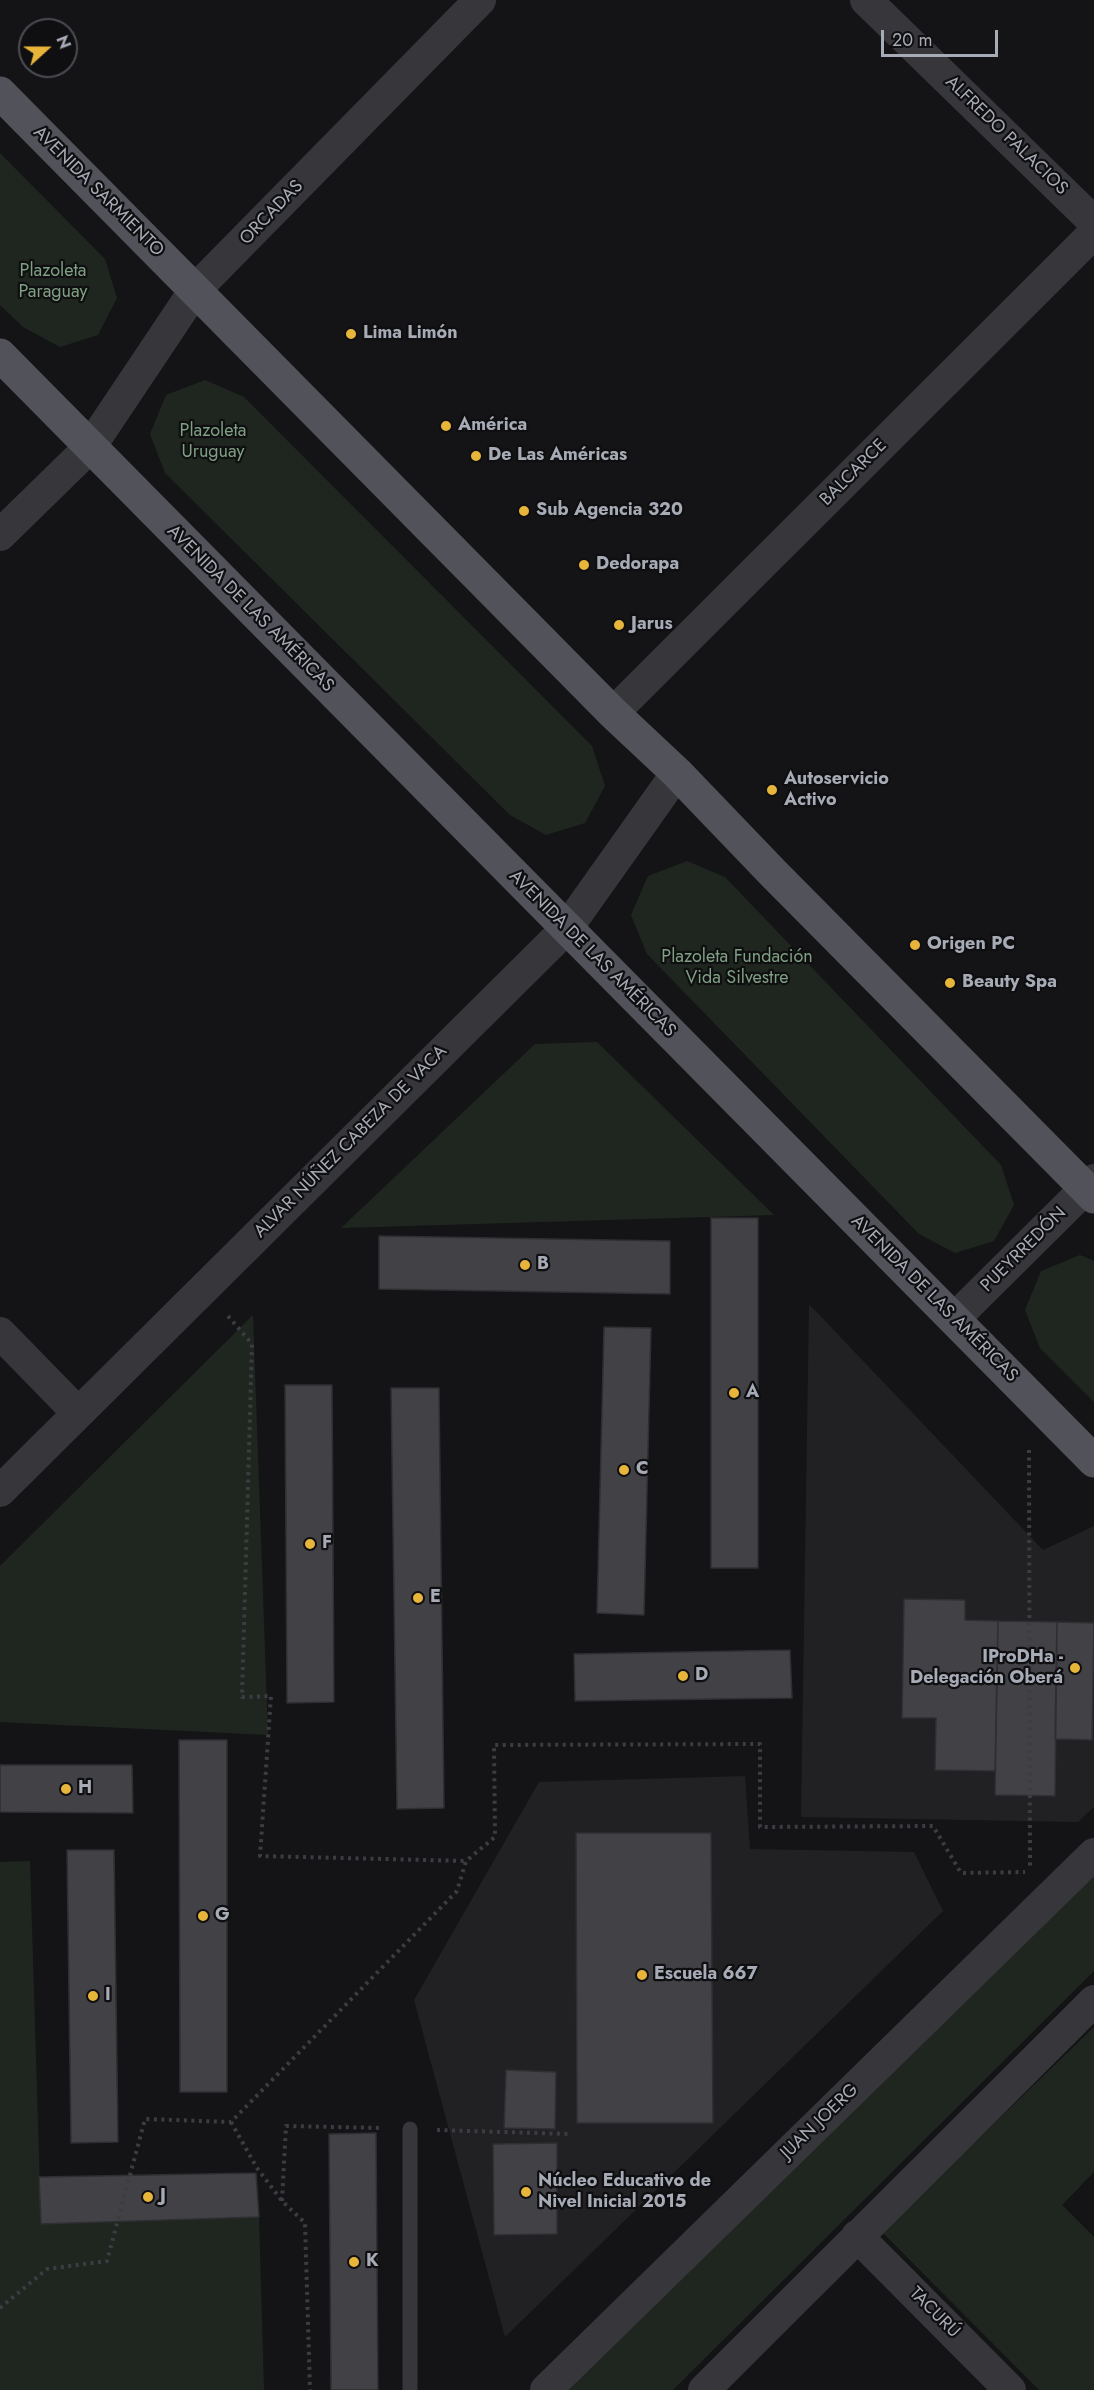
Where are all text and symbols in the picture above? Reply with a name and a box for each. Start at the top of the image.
north arrow [18,18,78,78]
scale bar [884,18,1001,56]
text: 20 m [892,27,932,53]
text: N [50,32,76,52]
street label: ALFREDO PALACIOS [940,72,1072,200]
street label: AVENIDA SARMIENTO [28,122,168,262]
street label: ORCADAS [236,176,308,250]
park label: Plazoleta Paraguay [18,261,88,304]
place label: Lima Limón [363,323,458,345]
marker: Lima Limón [344,327,358,341]
place label: América [458,415,527,437]
marker: América [439,419,453,433]
park label: Plazoleta Uruguay [180,421,246,464]
street label: BALCARCE [816,435,892,511]
place label: De Las Américas [488,445,627,467]
marker: De Las Américas [469,449,483,463]
place label: Sub Agencia 320 [536,500,683,522]
marker: Sub Agencia 320 [517,504,531,518]
street label: AVENIDA DE LAS AMÉRICAS [162,521,338,697]
place label: Dedorapa [596,554,679,576]
marker: Dedorapa [577,558,591,572]
place label: Jarus [631,614,673,636]
marker: Jarus [612,618,626,632]
place label: Autoservicio Activo [784,769,889,812]
marker: Autoservicio Activo [765,783,779,797]
street label: AVENIDA DE LAS AMÉRICAS [504,866,680,1042]
place label: Origen PC [927,934,1015,956]
marker: Origen PC [908,938,922,952]
park label: Plazoleta Fundación Vida Silvestre [661,947,813,990]
place label: Beauty Spa [962,972,1057,994]
marker: Beauty Spa [943,976,957,990]
street label: ALVAR NÚÑEZ CABEZA DE VACA [250,1041,452,1243]
street label: PUEYRREDÓN [977,1203,1071,1297]
street label: AVENIDA DE LAS AMÉRICAS [846,1211,1022,1387]
place label: B [537,1254,549,1276]
marker: B [518,1258,532,1272]
place label: A [746,1382,759,1404]
marker: A [727,1386,741,1400]
place label: C [636,1459,649,1481]
marker: C [617,1463,631,1477]
place label: F [322,1533,332,1555]
marker: F [303,1537,317,1551]
place label: E [430,1587,441,1609]
marker: E [411,1591,425,1605]
place label: IProDHa - Delegación Oberá [910,1647,1063,1690]
marker: IProDHa - Delegación Oberá [1068,1661,1082,1675]
place label: D [695,1665,708,1687]
marker: D [676,1669,690,1683]
place label: H [78,1778,92,1800]
marker: H [59,1782,73,1796]
place label: G [215,1905,230,1927]
marker: G [196,1909,210,1923]
place label: Escuela 667 [654,1964,758,1986]
marker: Escuela 667 [635,1968,649,1982]
place label: I [105,1985,111,2007]
marker: I [86,1989,100,2003]
street label: JUAN JOERG [777,2080,863,2164]
place label: Núcleo Educativo de Nivel Inicial 2015 [538,2171,711,2214]
marker: Núcleo Educativo de Nivel Inicial 2015 [519,2185,533,2199]
place label: J [160,2186,166,2208]
marker: J [141,2190,155,2204]
place label: K [366,2251,379,2273]
marker: K [347,2255,361,2269]
street label: TACURÚ [904,2283,964,2343]

